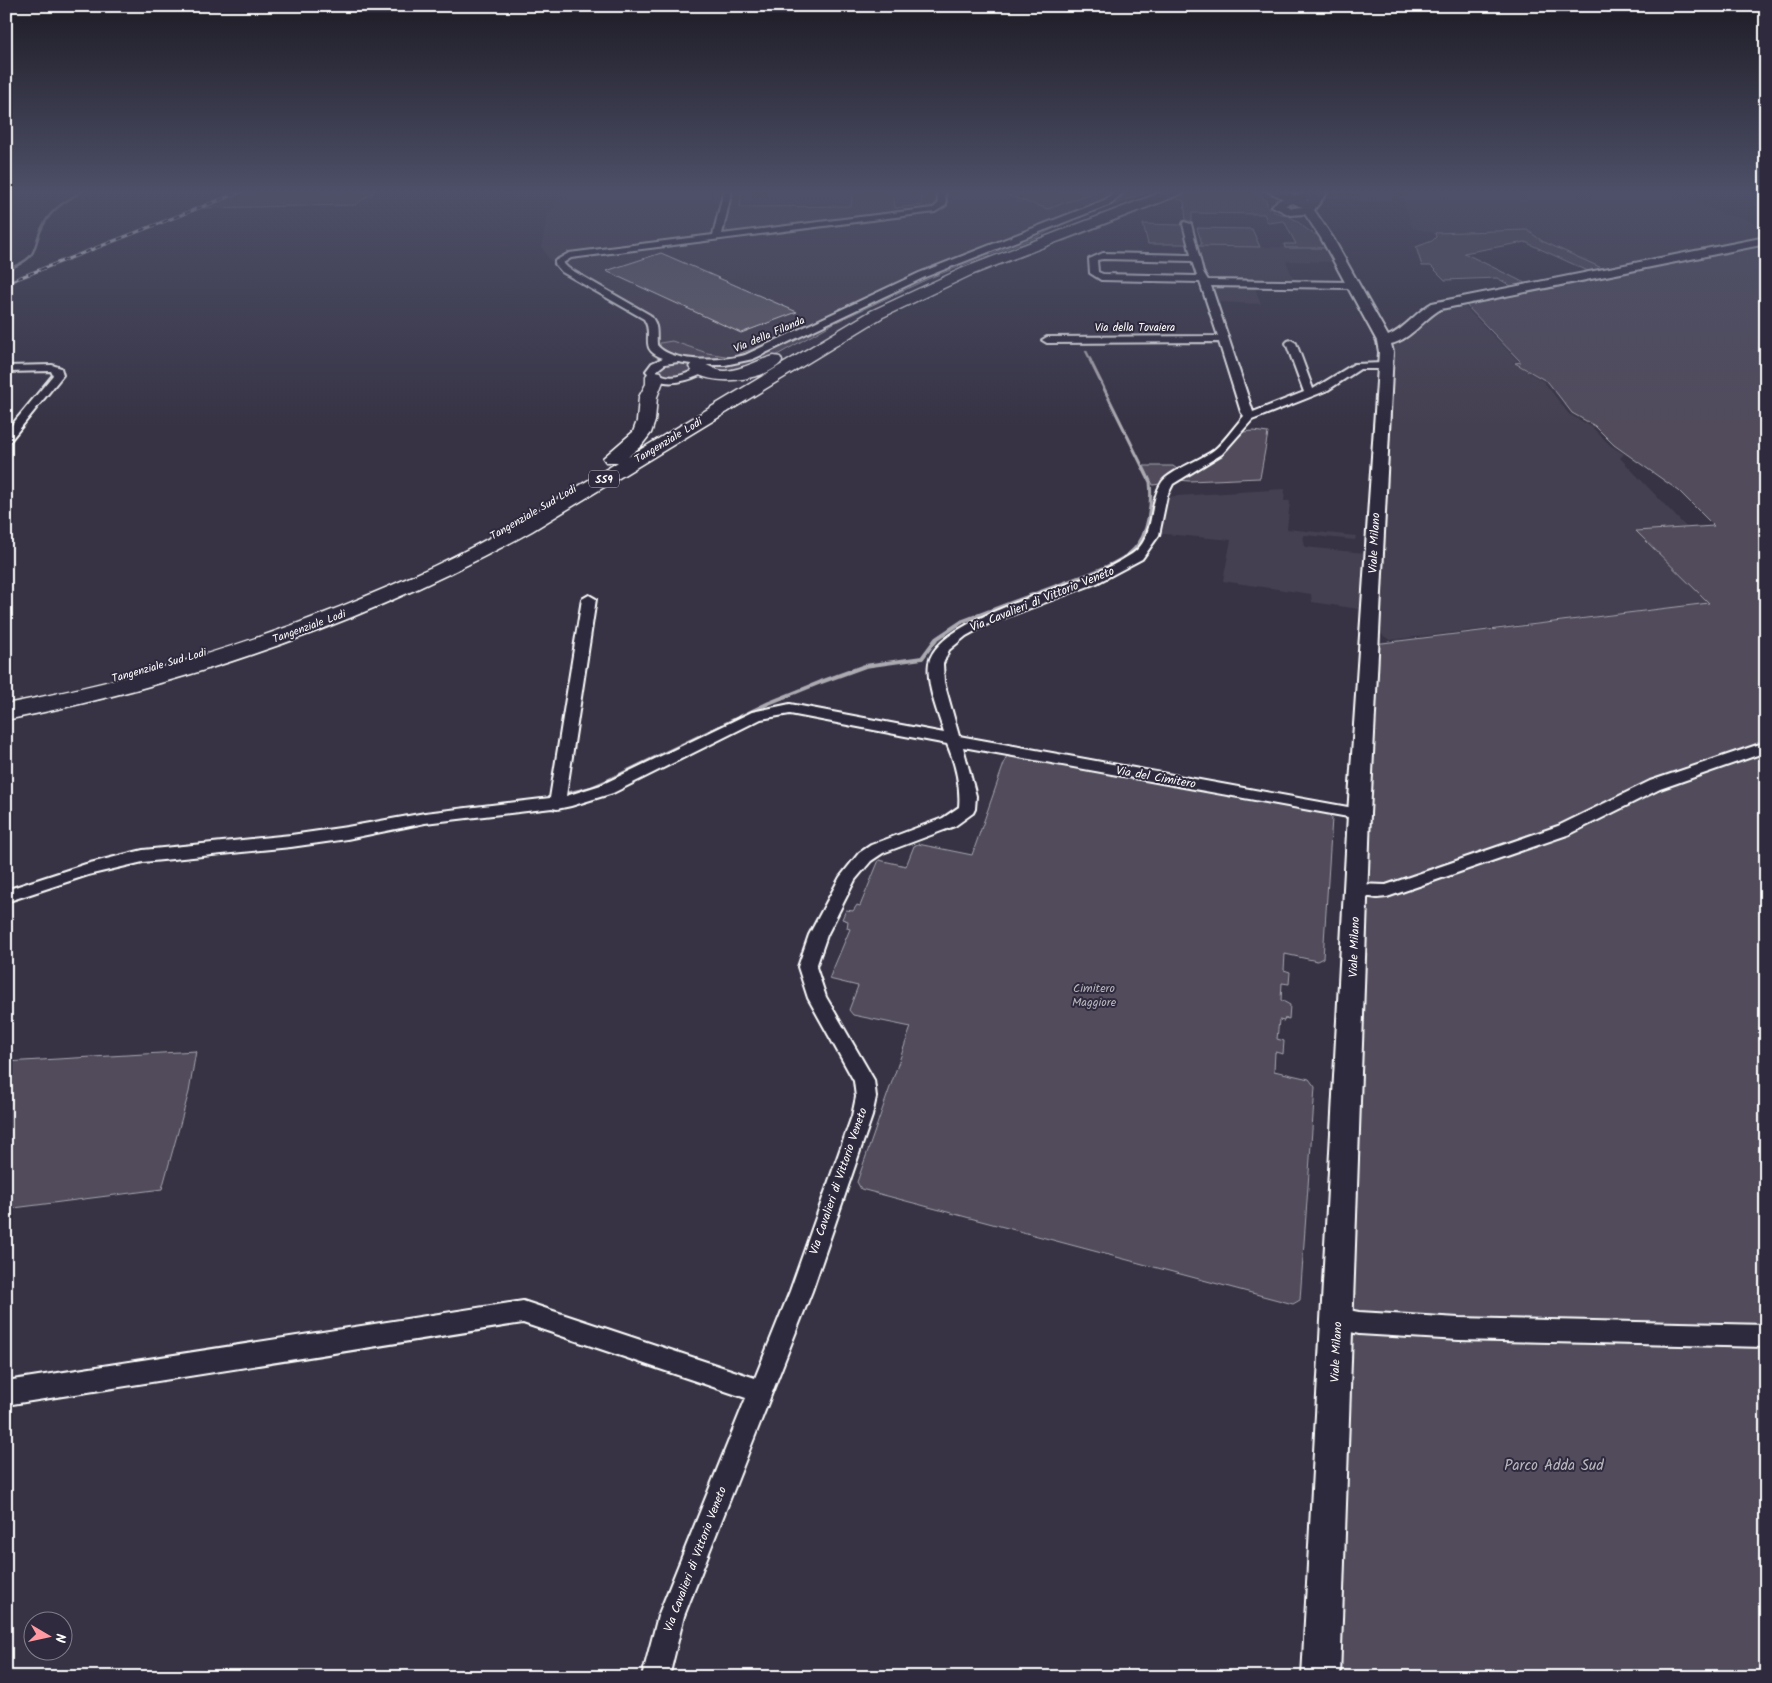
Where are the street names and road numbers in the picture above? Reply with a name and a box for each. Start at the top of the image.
street label: Via della Filanda [731,312,808,358]
street label: Via della Tovaiera [1095,319,1175,337]
street label: Tangenziale Lodi [631,413,706,468]
road number: SS9 [589,470,619,488]
street label: Tangenziale Sud Lodi [487,480,581,545]
street label: Viale Milano [1363,512,1386,574]
street label: Via Cavalieri di Vittorio Veneto [967,562,1117,637]
street label: Tangenziale Lodi [270,605,349,649]
street label: Tangenziale Sud Lodi [110,644,209,688]
street label: Via del Cimitero [1115,761,1197,794]
street label: Viale Milano [1344,916,1365,978]
street label: Via Cavalieri di Vittorio Veneto [804,1105,873,1257]
street label: Viale Milano [1325,1321,1348,1383]
street label: Via Cavalieri di Vittorio Veneto [659,1484,732,1635]

